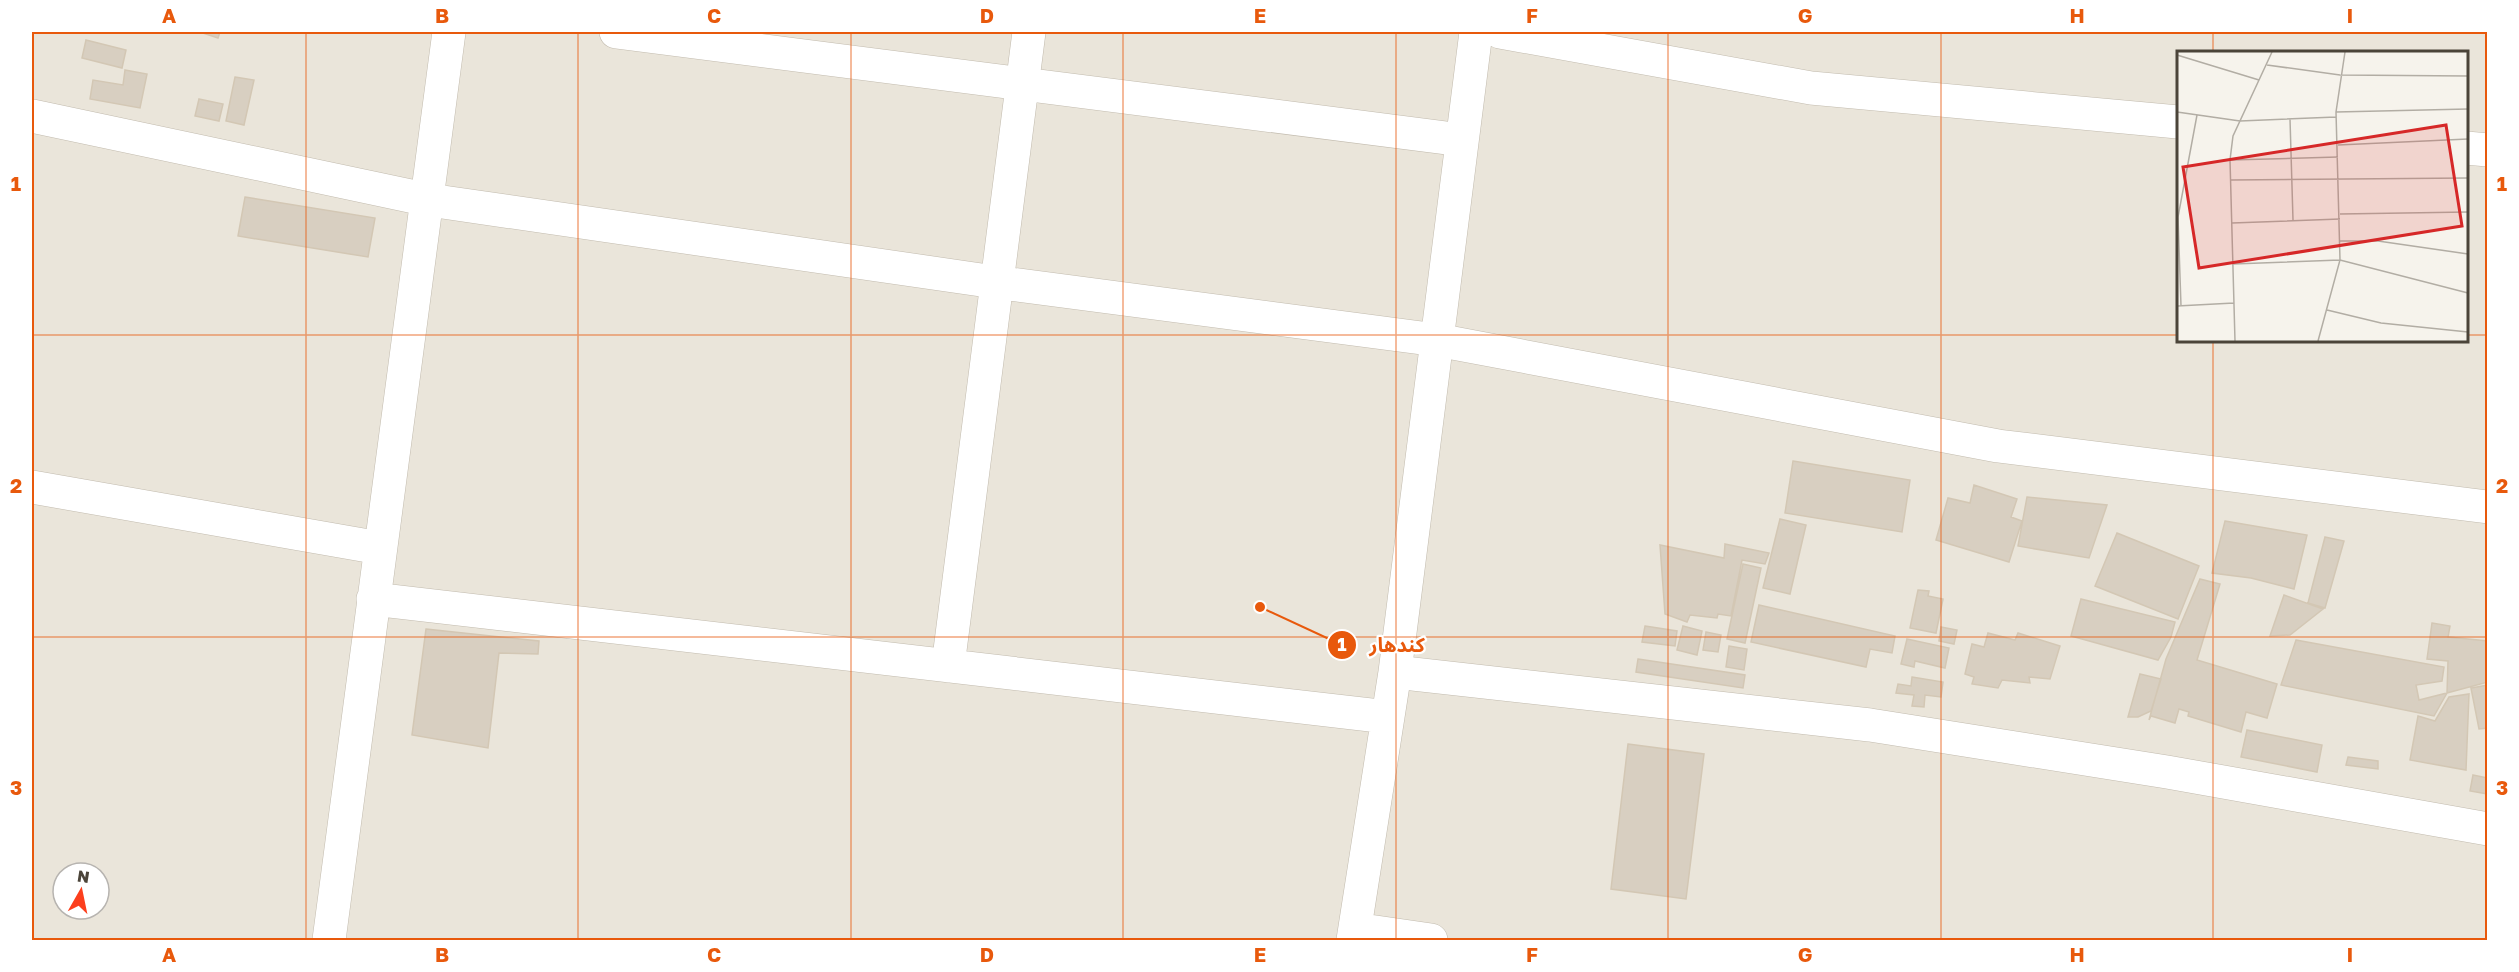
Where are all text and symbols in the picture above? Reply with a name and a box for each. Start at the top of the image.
text: A [162,3,176,27]
text: B [435,3,449,27]
text: C [707,3,721,27]
text: D [980,3,994,27]
text: E [1254,3,1266,27]
text: F [1526,3,1538,27]
text: G [1798,3,1812,27]
text: H [2069,3,2085,27]
text: I [2347,3,2353,27]
inset map [2177,51,2468,342]
text: 1 [11,171,21,195]
text: 1 [2497,171,2507,195]
text: 2 [10,473,22,497]
text: 2 [2496,473,2508,497]
callout: کندهار [1327,626,1436,664]
text: کندهار [1368,632,1426,657]
text: 1 [1337,633,1347,655]
text: 3 [10,775,22,799]
text: 3 [2496,775,2508,799]
north arrow [51,861,111,921]
text: N [76,865,91,887]
text: A [162,942,176,966]
text: B [435,942,449,966]
text: C [707,942,721,966]
text: D [980,942,994,966]
text: E [1254,942,1266,966]
text: F [1526,942,1538,966]
text: G [1798,942,1812,966]
text: H [2069,942,2085,966]
text: I [2347,942,2353,966]

